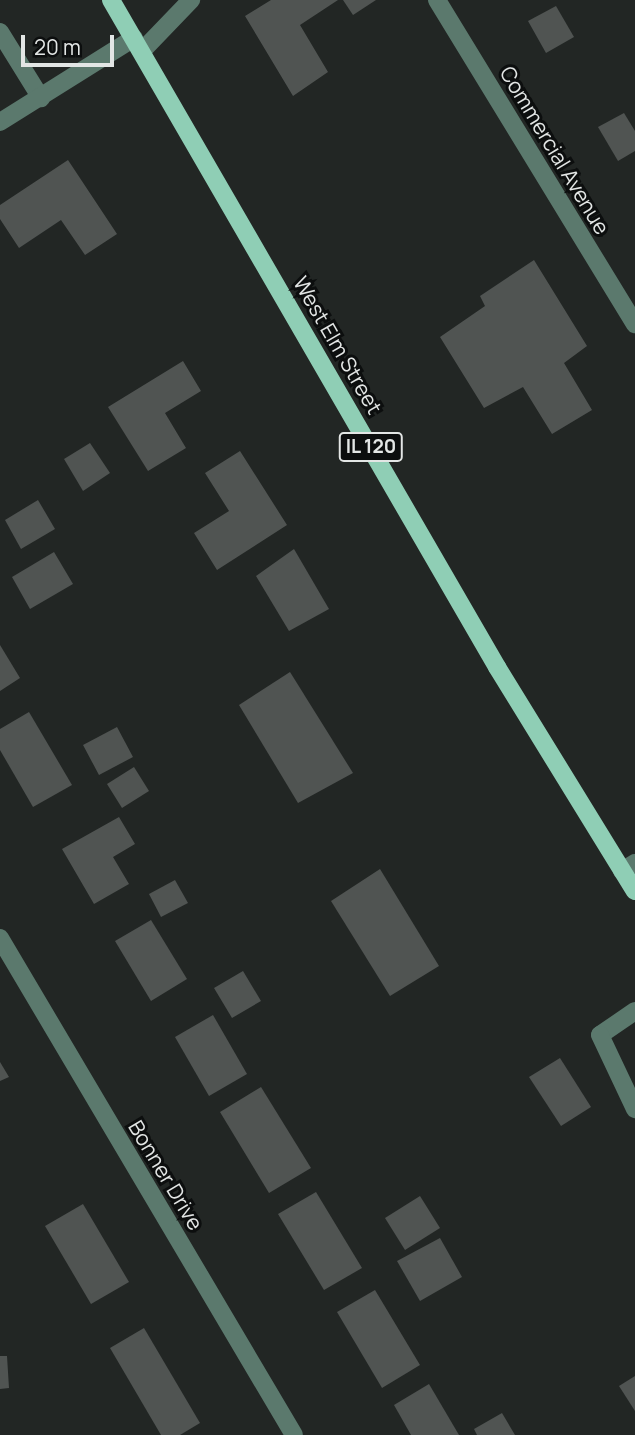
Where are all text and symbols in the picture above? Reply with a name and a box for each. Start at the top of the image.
scale bar [24,21,117,65]
text: 20 m [34,33,81,61]
street label: Commercial Avenue [495,61,615,239]
street label: West Elm Street [288,272,388,418]
road number: IL 120 [338,432,404,462]
street label: Bonner Drive [123,1116,209,1234]

